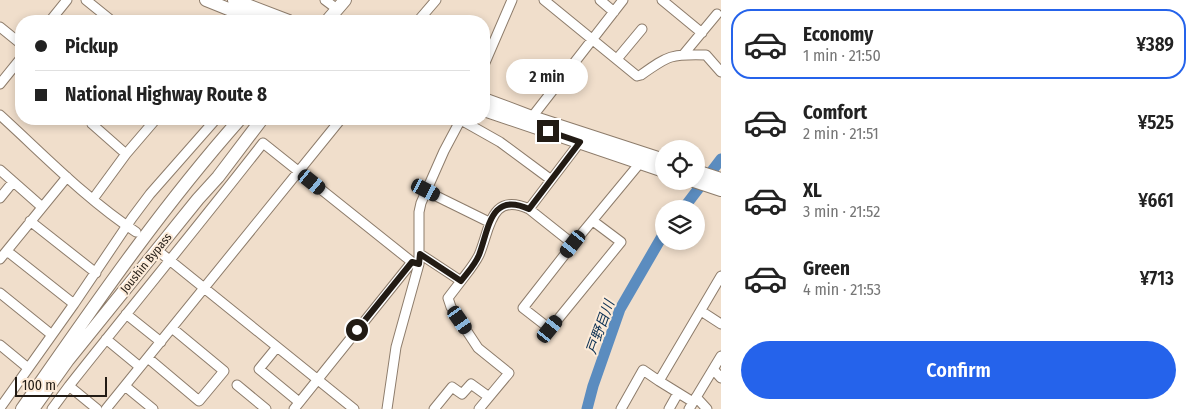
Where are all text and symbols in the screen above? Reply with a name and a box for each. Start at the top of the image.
icon: car [743,22,788,67]
text: Economy [803,23,873,46]
text: ¥389 [1136,33,1174,56]
text: Pickup [65,35,118,58]
text: 1 min · 21:50 [803,46,881,65]
callout: 2 min [507,58,589,94]
text: 2 min [529,67,565,86]
text: National Highway Route 8 [65,83,267,106]
icon: car [743,100,788,145]
text: Comfort [803,101,867,124]
text: ¥525 [1138,111,1174,134]
route end [537,120,559,142]
text: 2 min · 21:51 [803,124,879,143]
map controls [655,140,705,250]
button: locate [655,140,705,190]
car [295,167,328,197]
car [409,177,442,203]
icon: car [743,178,788,223]
text: XL [803,179,822,202]
text: ¥661 [1138,189,1174,212]
button: layers [655,200,705,250]
text: 3 min · 21:52 [803,202,880,221]
car [557,228,588,260]
street label: Joushin Bypass [117,230,175,296]
icon: car [743,256,788,301]
text: Green [803,257,850,280]
text: ¥713 [1140,267,1174,290]
text: 4 min · 21:53 [803,280,881,299]
water label: 戸野目川 [583,296,619,356]
car [445,303,474,337]
car [534,313,565,345]
route start [346,319,368,341]
button: Confirm [741,341,1176,399]
scale bar [15,374,108,397]
text: 100 m [22,377,56,394]

